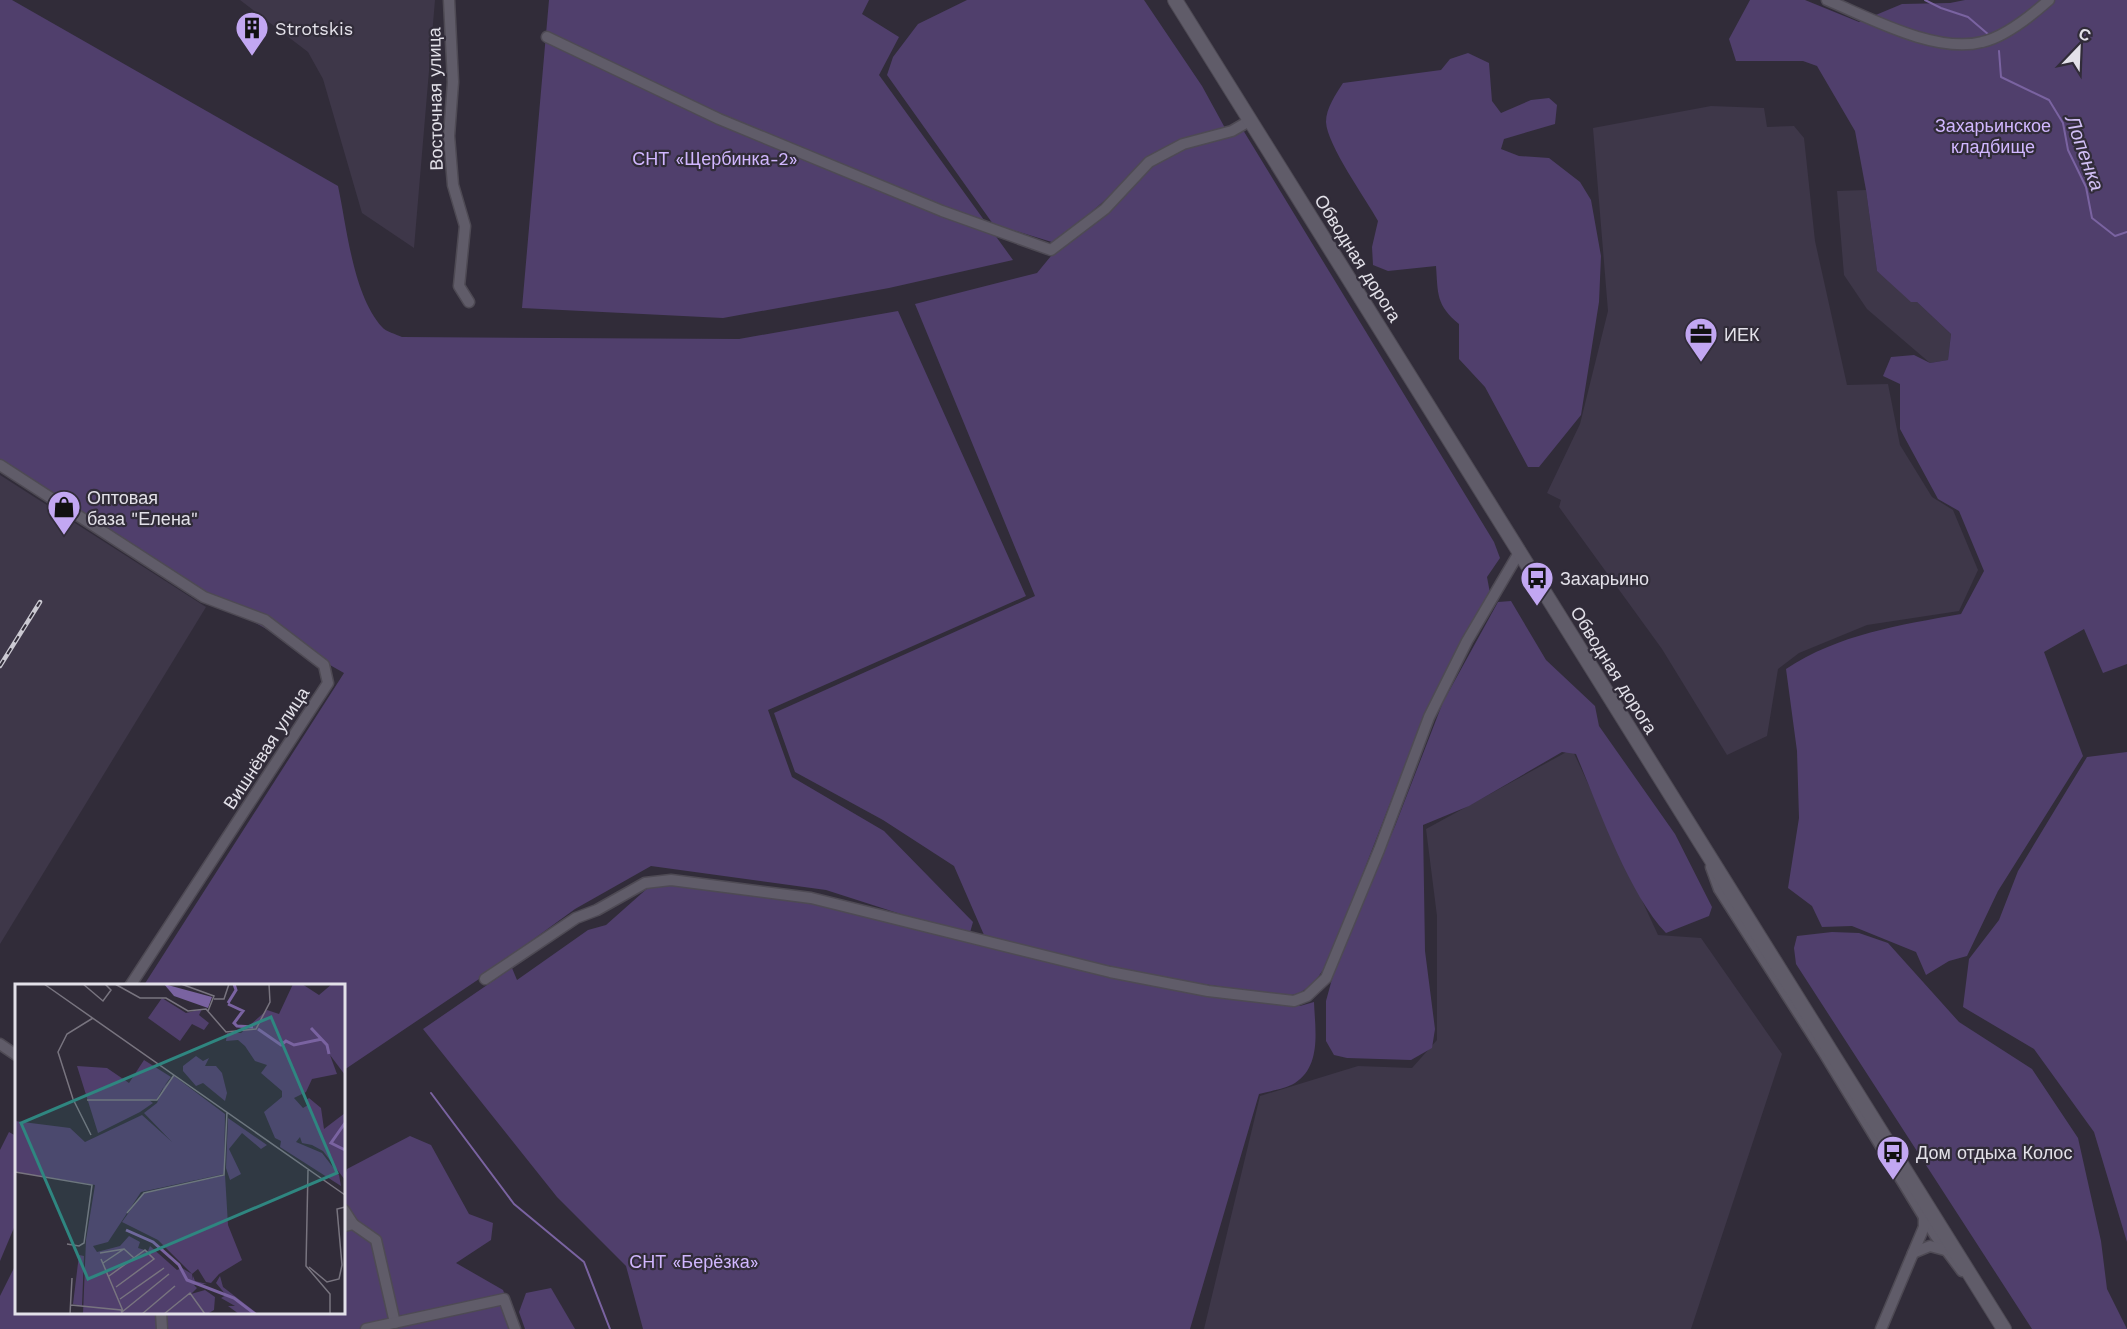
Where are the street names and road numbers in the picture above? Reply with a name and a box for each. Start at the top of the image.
street label: Восточная улица [423,26,447,171]
street label: Обводная дорога [1310,190,1406,326]
street label: Обводная дорога [1566,602,1662,738]
street label: Вишнёвая улица [219,682,314,813]

